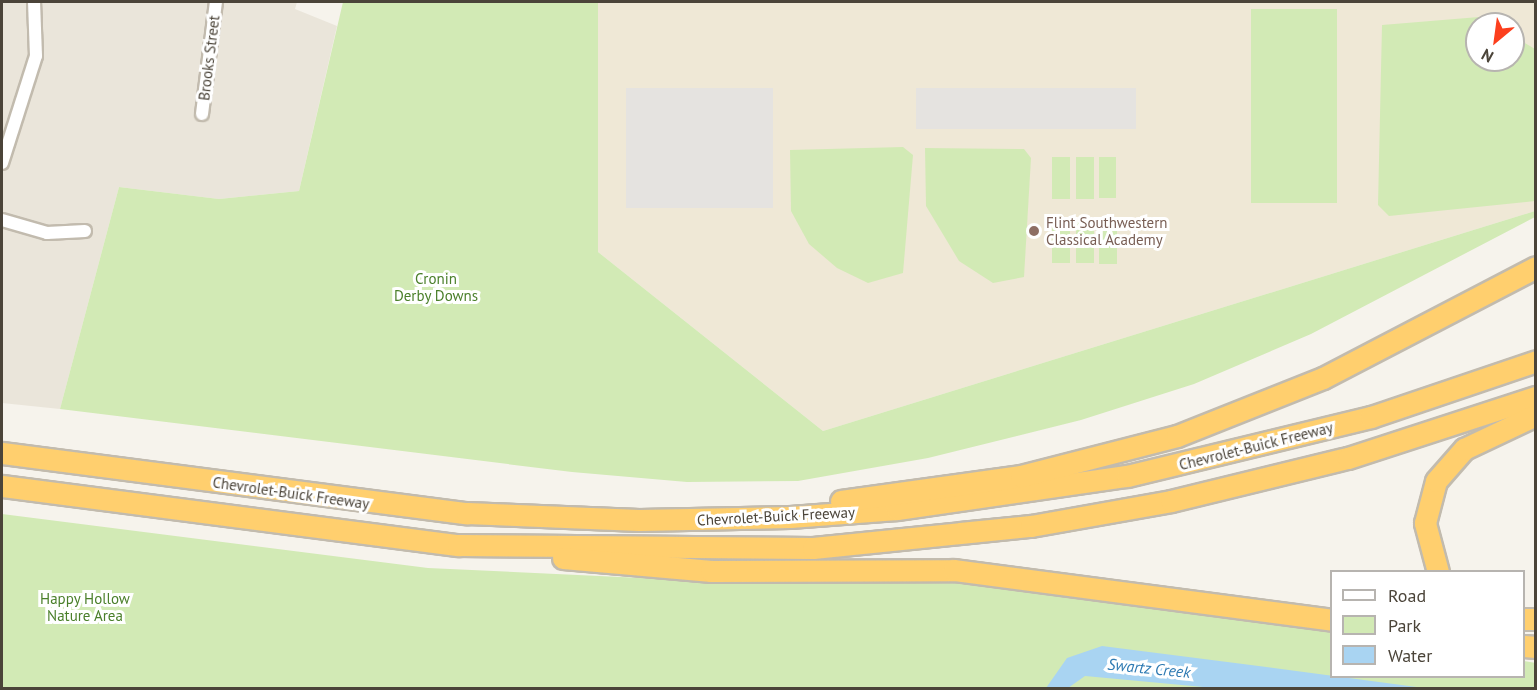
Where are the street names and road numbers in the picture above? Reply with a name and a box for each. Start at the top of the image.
street label: Brooks Street [195,14,223,102]
street label: Chevrolet-Buick Freeway [1177,418,1335,474]
street label: Chevrolet-Buick Freeway [211,473,371,513]
street label: Chevrolet-Buick Freeway [696,503,856,529]

